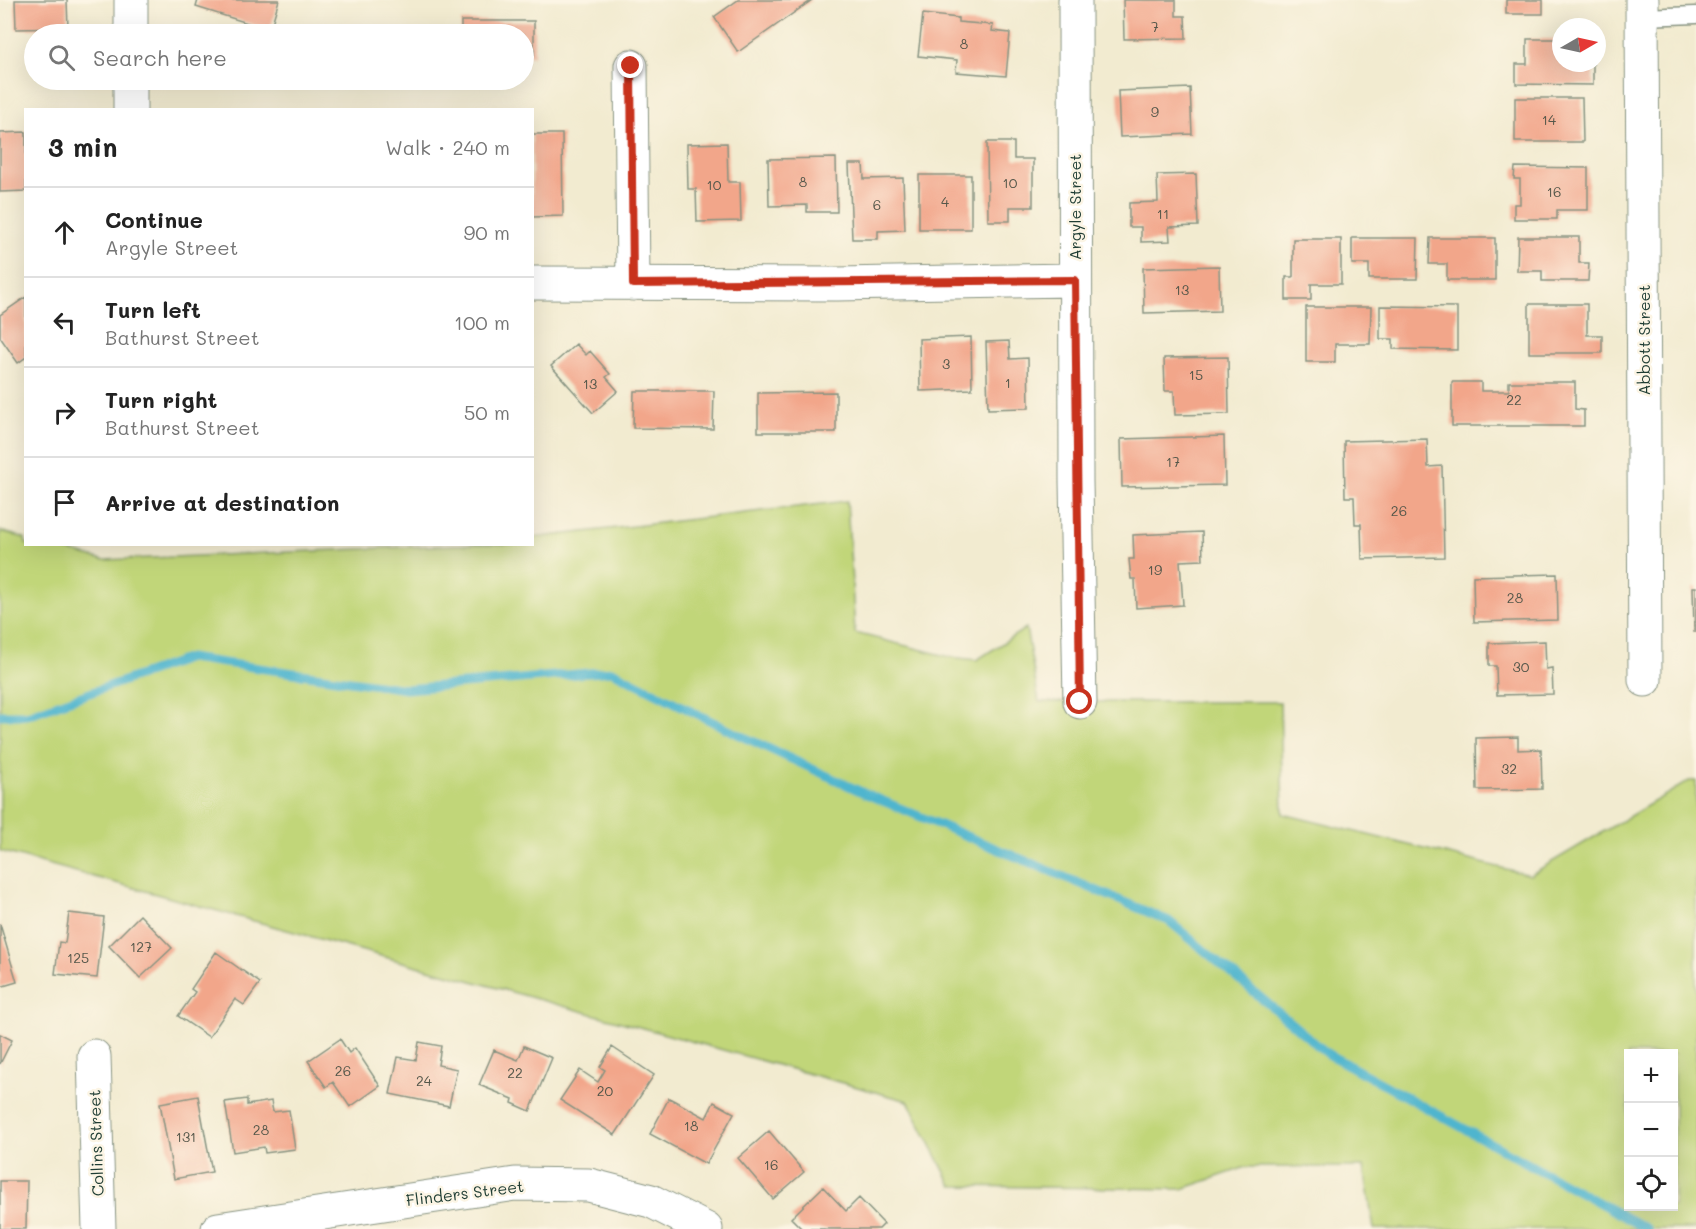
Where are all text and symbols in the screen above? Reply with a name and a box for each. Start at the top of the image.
house number: 7 [1151,17,1159,36]
north arrow [1552,18,1606,72]
search box [24,24,534,90]
house number: 8 [960,34,968,53]
icon: search [45,41,78,74]
text: Search here [93,43,227,72]
route end [617,52,643,78]
house number: 9 [1151,102,1159,121]
house number: 14 [1542,110,1557,129]
text: 3 min [48,130,117,164]
text: Walk · 240 m [385,134,510,160]
street label: Argyle Street [1064,154,1085,260]
house number: 8 [799,172,807,191]
house number: 10 [1003,173,1018,192]
house number: 10 [707,175,722,194]
house number: 16 [1547,182,1561,201]
house number: 4 [941,192,950,211]
house number: 6 [873,195,881,214]
house number: 11 [1157,204,1169,223]
text: Continue [105,205,203,234]
icon: ahead [48,216,81,249]
text: 90 m [464,219,510,245]
text: Argyle Street [105,234,238,260]
house number: 13 [1175,280,1189,299]
street label: Abbott Street [1633,284,1654,396]
text: Turn left [105,295,201,324]
icon: left [48,306,81,339]
text: 100 m [454,309,510,335]
text: Bathurst Street [105,324,260,350]
house number: 3 [942,354,950,373]
house number: 15 [1189,365,1203,384]
house number: 1 [1005,373,1011,392]
house number: 13 [583,374,597,393]
text: Turn right [105,385,217,414]
house number: 22 [1506,390,1522,409]
icon: right [48,396,81,429]
text: 50 m [464,399,510,425]
text: Bathurst Street [105,414,260,440]
house number: 17 [1166,452,1180,471]
icon: arrive [48,486,81,519]
text: Arrive at destination [105,488,340,517]
house number: 26 [1391,501,1407,520]
house number: 19 [1148,560,1162,579]
house number: 28 [1507,588,1523,607]
house number: 30 [1513,657,1530,676]
route start [1066,688,1092,714]
house number: 32 [1501,759,1517,778]
house number: 127 [130,937,152,956]
house number: 125 [67,948,89,967]
map controls [1624,1049,1678,1211]
button: + [1624,1049,1678,1103]
house number: 26 [335,1061,351,1080]
house number: 22 [507,1063,523,1082]
house number: 24 [416,1071,433,1090]
house number: 20 [597,1081,614,1100]
street label: Collins Street [83,1089,108,1197]
button: − [1624,1103,1678,1157]
house number: 18 [684,1116,698,1135]
house number: 28 [253,1120,269,1139]
house number: 131 [176,1127,196,1146]
house number: 16 [764,1155,778,1174]
button: locate [1624,1157,1678,1211]
street label: Flinders Street [405,1175,525,1210]

